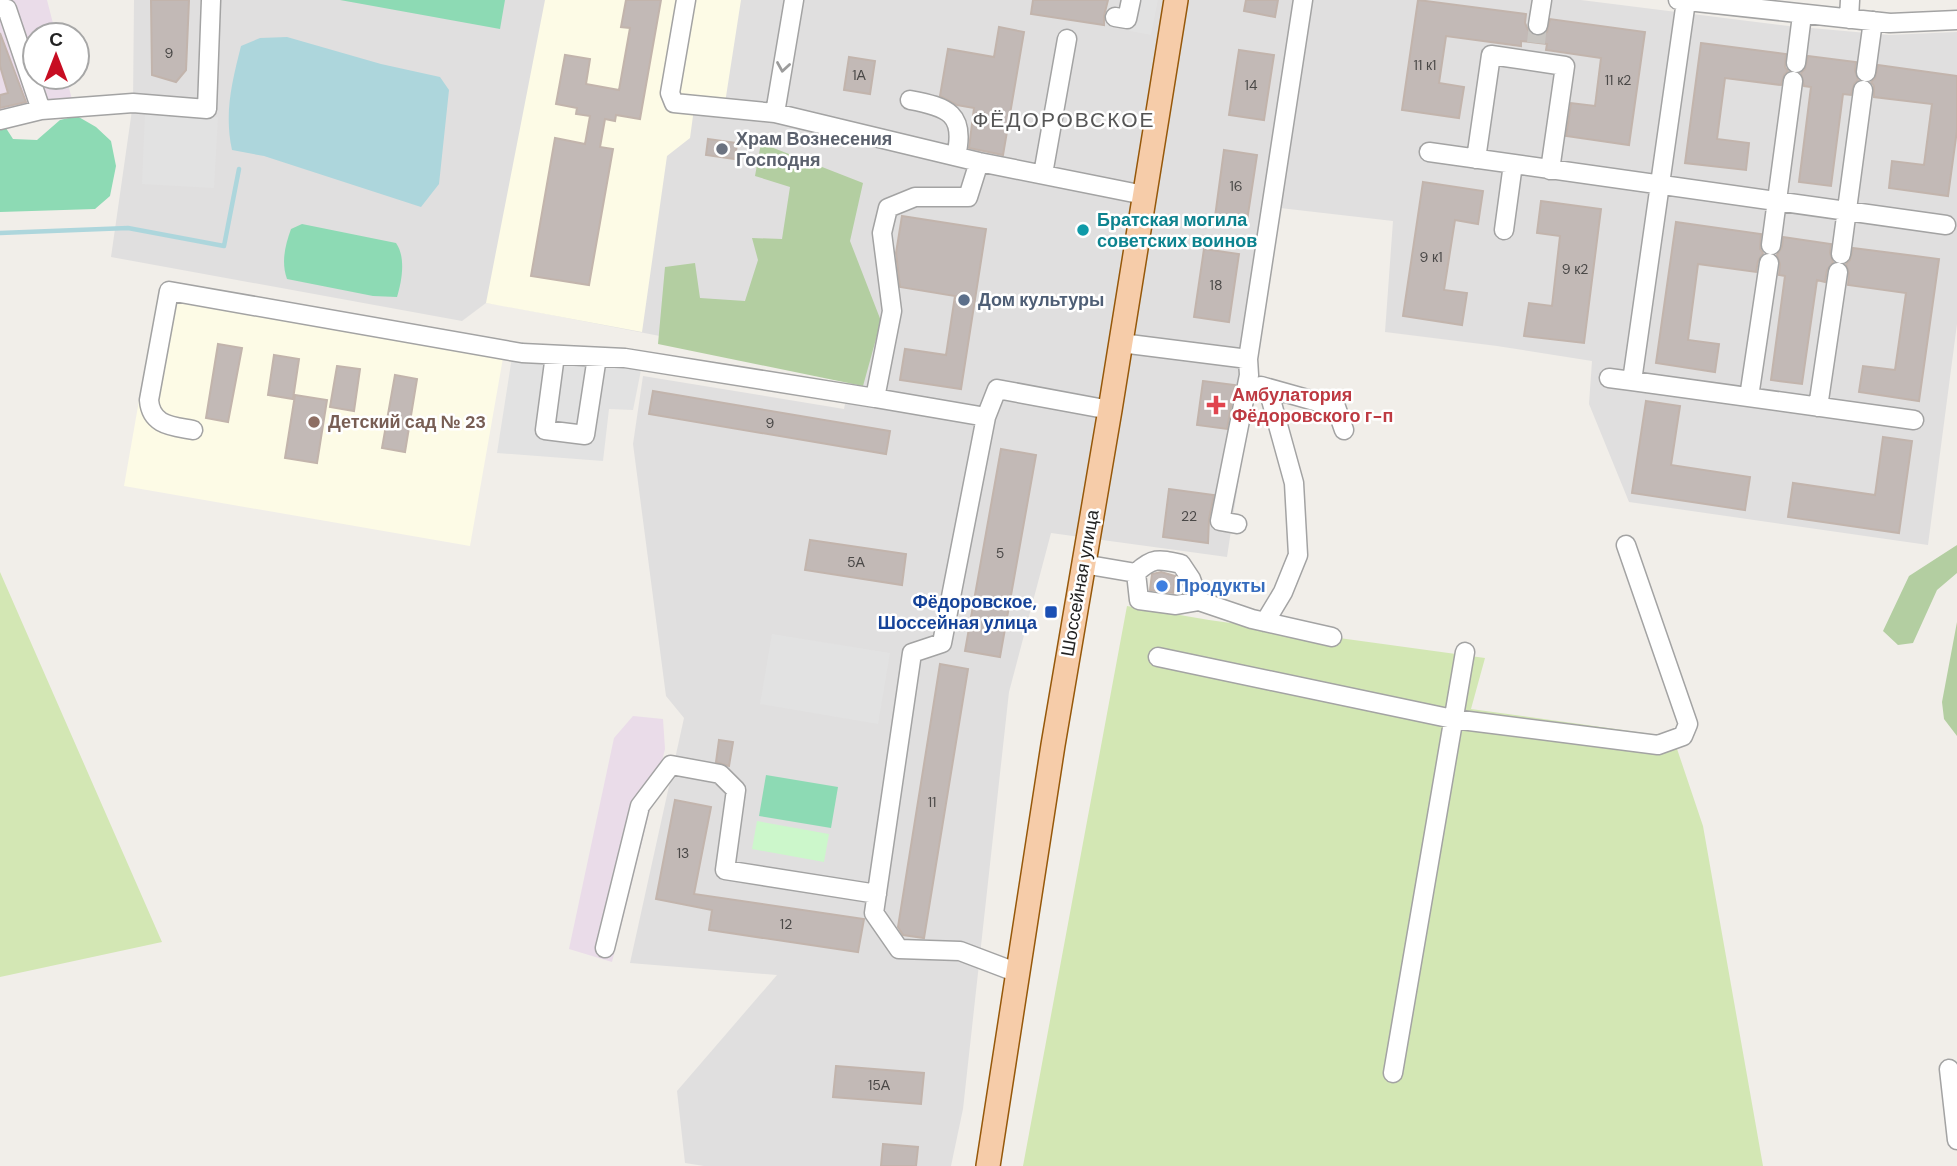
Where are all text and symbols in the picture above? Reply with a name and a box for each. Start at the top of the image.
north arrow [21,21,91,91]
text: С [49,27,63,52]
house number: 9 [165,44,174,62]
house number: 11 к1 [1414,56,1436,74]
one-way arrow [776,61,791,73]
house number: 1А [852,66,867,84]
house number: 11 к2 [1605,71,1631,89]
house number: 14 [1245,76,1258,94]
district label: ФЁДОРОВСКОЕ [972,106,1156,134]
place label: Храм Вознесения Господня [736,127,892,172]
marker: Храм Вознесения Господня [714,141,730,157]
house number: 16 [1229,177,1243,195]
place label: Братская могила советских воинов [1097,208,1257,253]
marker: Братская могила советских воинов [1075,222,1091,238]
house number: 9 к1 [1419,248,1443,266]
house number: 9 к2 [1562,260,1588,278]
house number: 18 [1210,276,1222,294]
place label: Дом культуры [978,288,1104,312]
marker: Дом культуры [956,292,972,308]
place label: Амбулатория Фёдоровского г-п [1232,383,1393,428]
marker: Амбулатория Фёдоровского г-п [1206,395,1226,415]
place label: Детский сад № 23 [328,410,486,434]
marker: Детский сад № 23 [306,414,322,430]
house number: 9 [766,414,775,432]
street label: Шоссейная улица [1055,507,1105,658]
house number: 22 [1181,507,1197,525]
house number: 5 [996,544,1004,562]
house number: 5А [847,553,866,571]
place label: Продукты [1176,574,1266,598]
marker: Продукты [1154,578,1170,594]
place label: Фёдоровское, Шоссейная улица [878,590,1038,635]
marker: Фёдоровское, Шоссейная улица [1043,604,1059,620]
house number: 11 [928,793,936,811]
house number: 13 [677,844,689,862]
house number: 12 [780,915,792,933]
house number: 15А [868,1076,891,1094]

